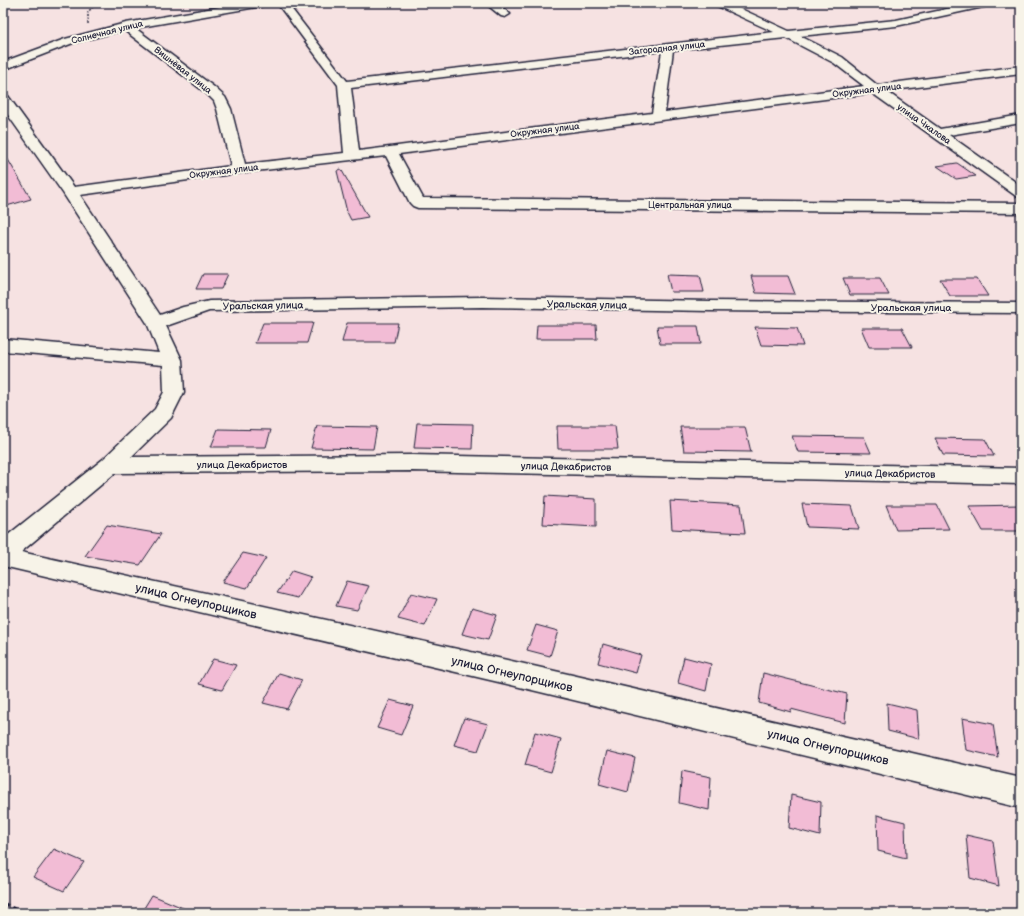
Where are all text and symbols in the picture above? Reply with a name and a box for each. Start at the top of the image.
street label: Солнечная улица [70,18,145,47]
street label: Загородная улица [629,39,706,58]
street label: Вишнёвая улица [152,44,214,97]
street label: Окружная улица [832,81,903,100]
street label: улица Чкалова [895,102,953,147]
street label: Окружная улица [510,121,581,140]
street label: Окружная улица [189,162,260,181]
street label: Центральная улица [648,200,733,211]
street label: Уральская улица [547,298,627,312]
street label: Уральская улица [223,299,304,313]
street label: Уральская улица [871,302,951,314]
street label: улица Декабристов [197,459,288,471]
street label: улица Декабристов [521,460,612,474]
street label: улица Декабристов [845,467,936,481]
street label: улица Огнеупорщиков [134,580,259,623]
street label: улица Огнеупорщиков [450,653,575,696]
street label: улица Огнеупорщиков [766,726,891,769]

